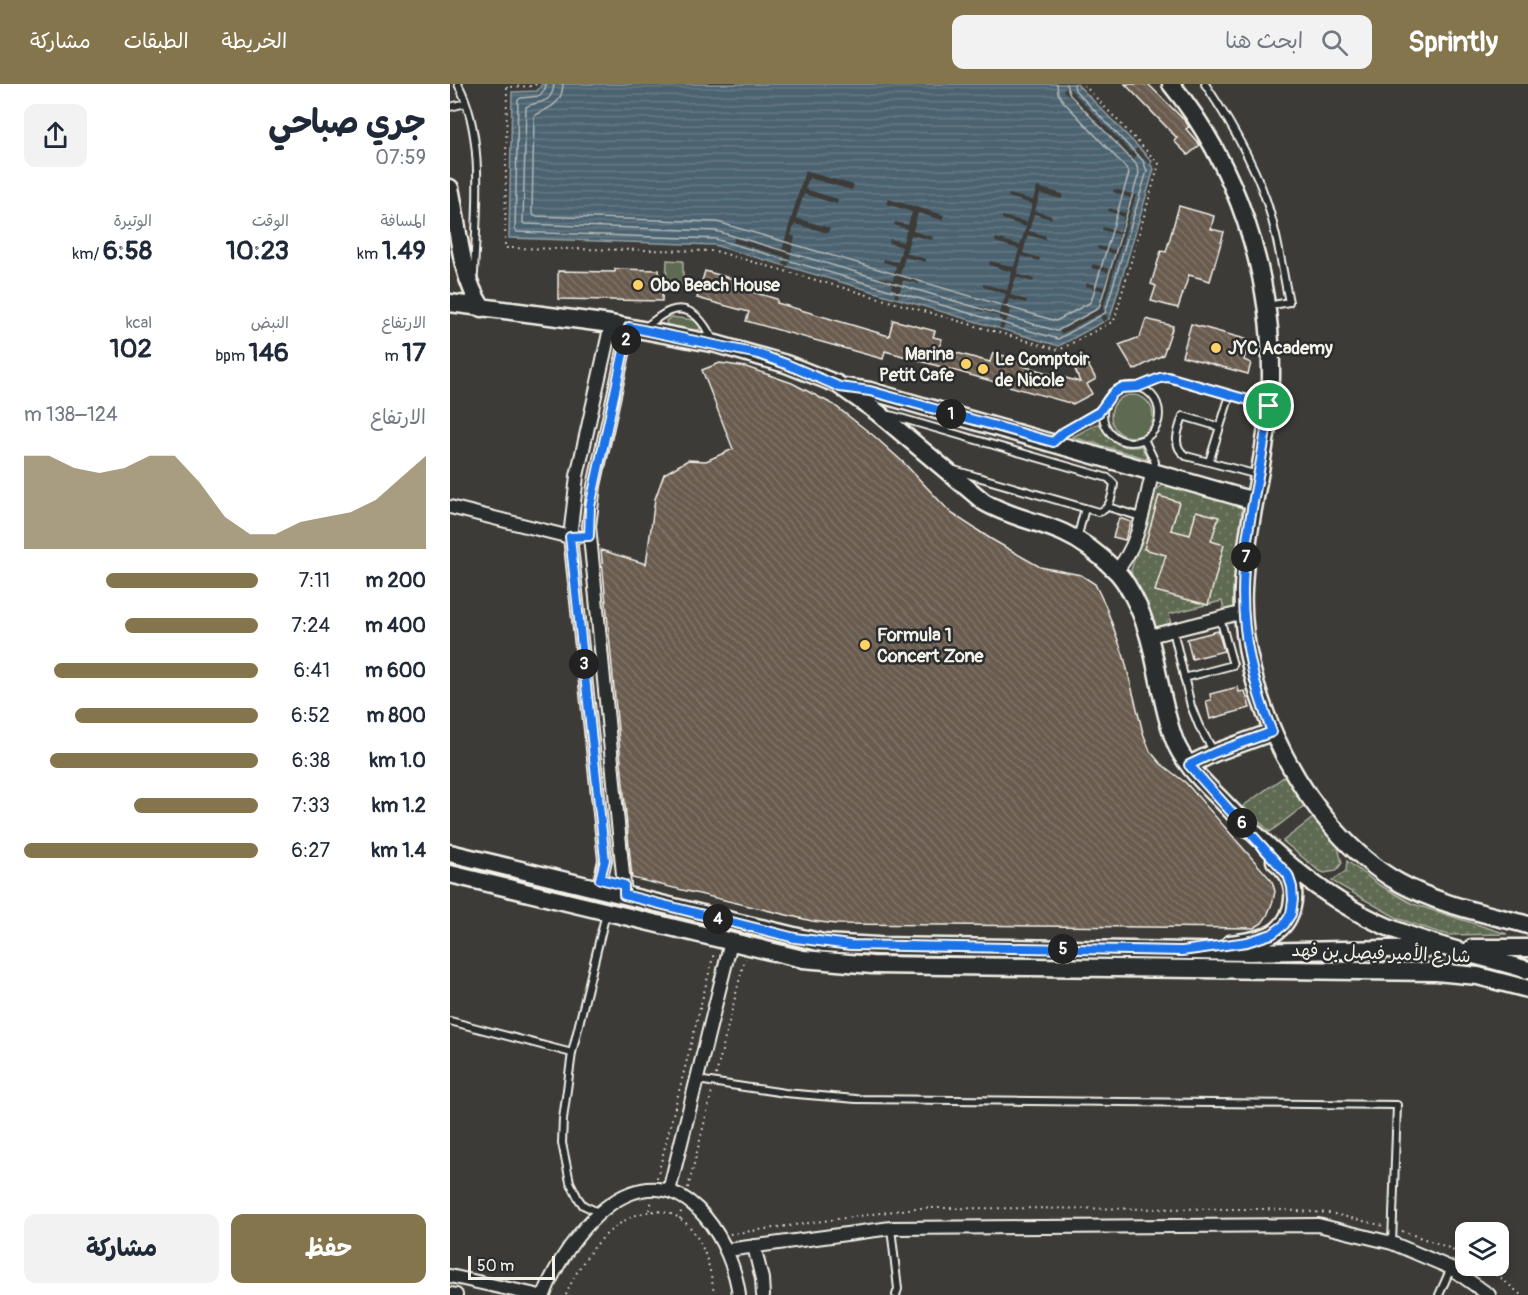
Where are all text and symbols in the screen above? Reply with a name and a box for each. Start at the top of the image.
search box [952,15,1372,69]
text: Sprintly [1408,25,1498,60]
icon: search [1318,26,1351,59]
text: ابحث هنا [1225,27,1303,55]
text: مشاركة [30,28,91,55]
text: الطبقات [124,28,189,55]
text: الخريطة [222,28,287,55]
text: جري صباحي [268,102,426,143]
button: share [24,104,87,167]
text: 07:59 [375,145,426,170]
text: الوتيرة [113,211,152,231]
text: الوقت [252,211,289,231]
text: المسافة [380,211,426,231]
text: 6:58 [103,235,152,267]
text: 10:23 [226,235,289,267]
text: 1.49 [382,235,426,267]
text: /km [73,244,103,264]
text: km [357,244,382,264]
place label: Obo Beach House [650,274,781,297]
marker: Obo Beach House [631,278,645,292]
text: kcal [126,313,152,333]
text: النبض [251,313,289,333]
text: الارتفاع [381,313,426,333]
pin: 2 [611,325,641,355]
text: 2 [622,330,630,350]
text: 102 [110,333,152,365]
text: 146 [249,337,289,369]
text: 17 [402,337,426,369]
place label: JYC Academy [1228,337,1333,360]
marker: JYC Academy [1209,341,1223,355]
place label: Marina Petit Cafe [879,343,955,387]
text: bpm [216,346,249,366]
text: m [384,346,402,366]
place label: Le Comptoir de Nicole [995,348,1090,392]
marker: Marina Petit Cafe [959,357,973,371]
marker: Le Comptoir de Nicole [976,362,990,376]
pin [1243,380,1294,431]
icon: arrive [1252,389,1285,422]
pin: 1 [936,399,966,429]
text: 124–138 m [24,402,118,427]
text: 1 [948,404,954,424]
text: الارتفاع [370,405,426,430]
pin: 7 [1231,542,1261,572]
text: 7 [1242,547,1250,567]
text: 7:11 [298,568,330,593]
text: 200 m [365,568,426,593]
text: 7:24 [291,613,330,638]
text: 400 m [365,613,426,638]
place label: Formula 1 Concert Zone [877,624,985,668]
marker: Formula 1 Concert Zone [858,638,872,652]
pin: 3 [569,649,599,679]
text: 3 [580,654,588,674]
text: 6:41 [294,658,330,683]
text: 600 m [365,658,426,683]
text: 6:52 [291,703,330,728]
text: 800 m [366,703,426,728]
text: 6:38 [292,748,330,773]
text: 1.0 km [370,748,426,773]
text: 7:33 [292,793,330,818]
text: 1.2 km [372,793,426,818]
pin: 6 [1227,808,1257,838]
text: 6 [1237,813,1247,833]
text: 6:27 [291,838,330,863]
text: 1.4 km [372,838,426,863]
pin: 4 [703,904,733,934]
text: 4 [713,909,723,929]
pin: 5 [1048,934,1078,964]
street label: شارع الأمير فيصل بن فهد [1291,938,1471,968]
text: 5 [1059,939,1067,959]
button: مشاركة [24,1214,219,1283]
button: حفظ [231,1214,426,1283]
map controls [1455,1222,1509,1276]
button: layers [1455,1222,1509,1276]
scale bar [468,1253,555,1280]
text: 50 m [477,1256,514,1276]

